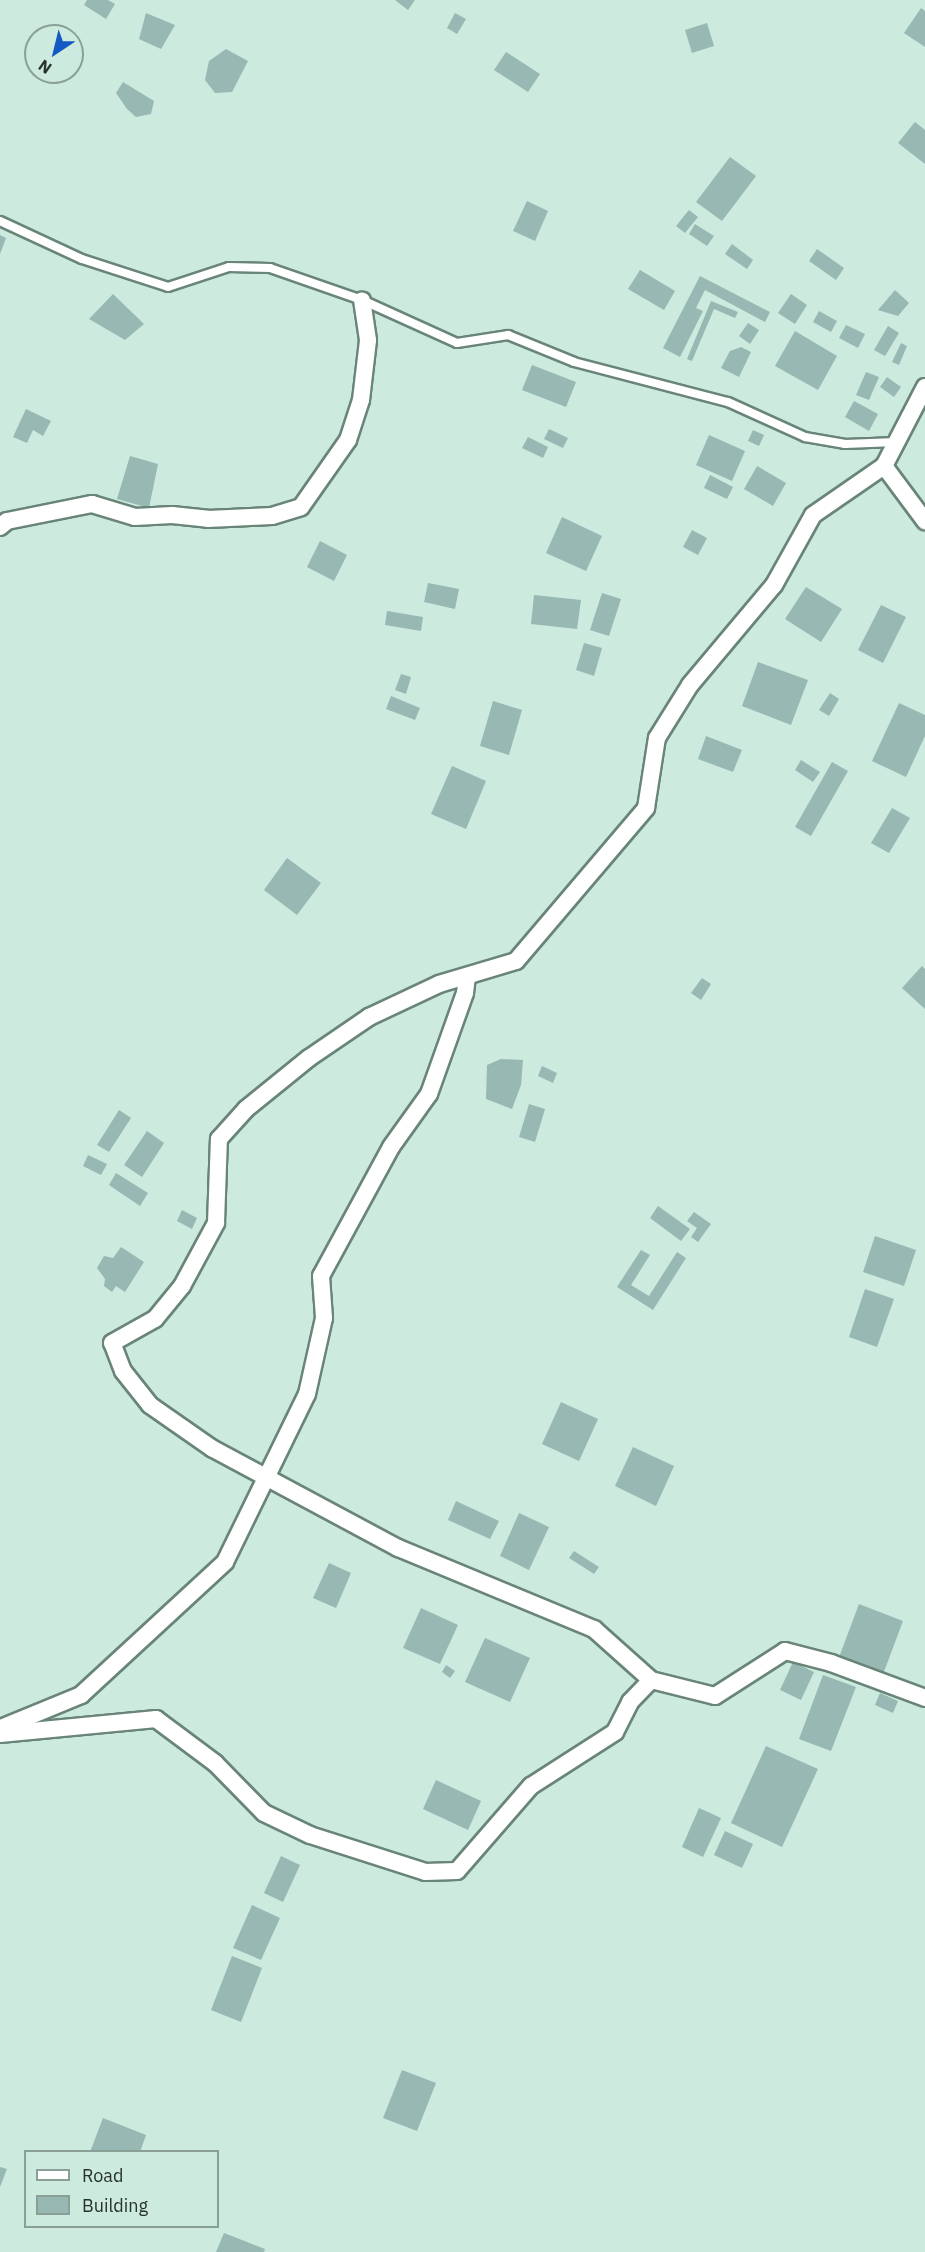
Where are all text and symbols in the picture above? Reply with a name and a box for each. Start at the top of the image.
north arrow [24,24,84,84]
text: N [34,56,55,79]
legend [24,2150,219,2228]
text: Road [82,2164,123,2187]
text: Building [82,2194,148,2217]

